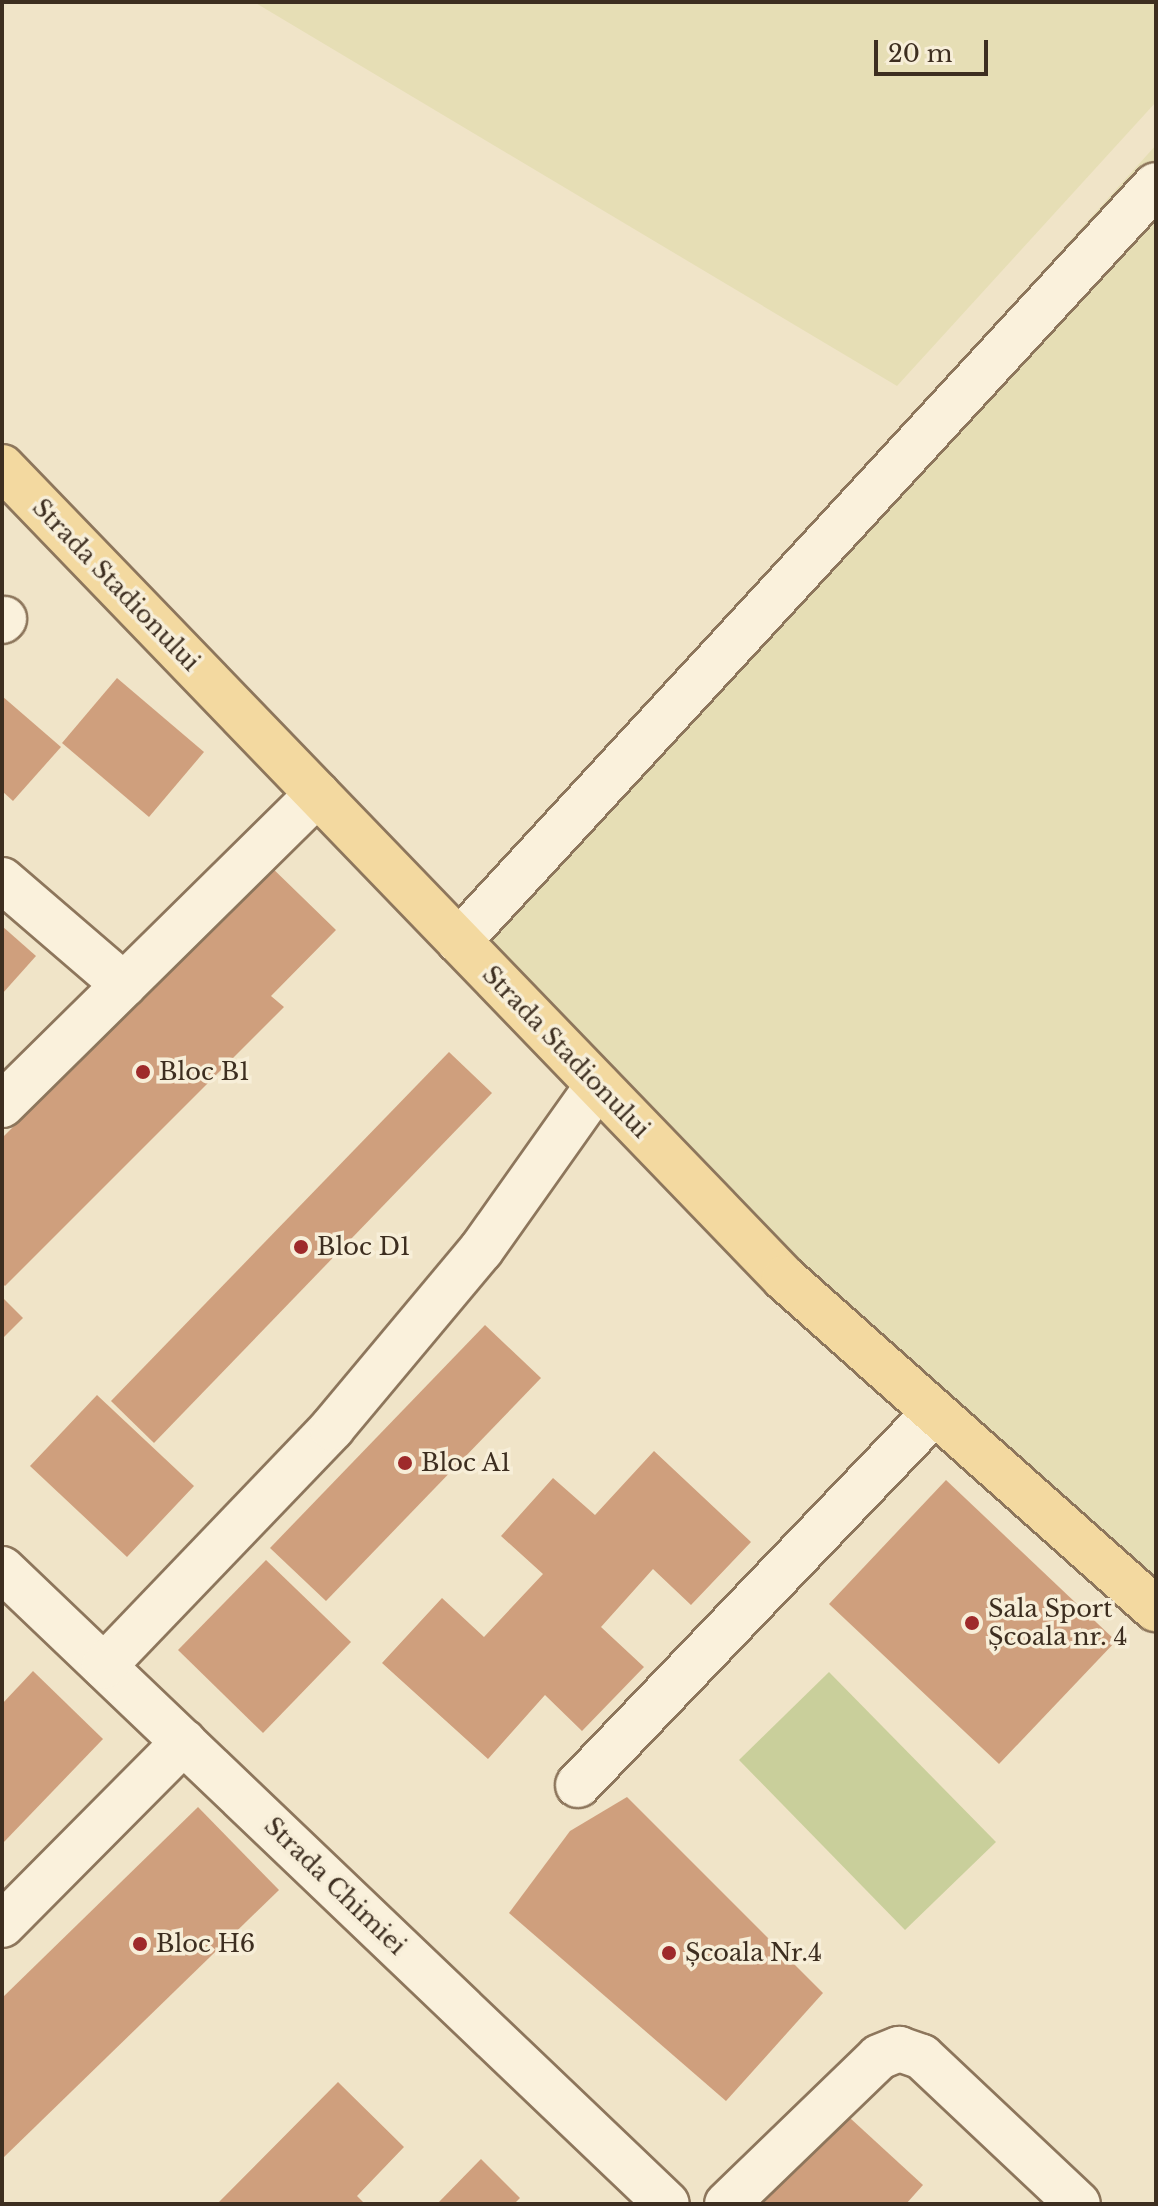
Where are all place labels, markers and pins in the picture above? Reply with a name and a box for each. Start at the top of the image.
place label: Bloc B1 [159,1058,250,1086]
marker: Bloc B1 [134,1063,152,1081]
place label: Bloc D1 [317,1233,411,1261]
marker: Bloc D1 [292,1238,310,1256]
place label: Bloc A1 [421,1449,512,1477]
marker: Bloc A1 [396,1454,414,1472]
place label: Sala Sport Școala nr. 4 [988,1595,1128,1651]
marker: Sala Sport Școala nr. 4 [963,1614,981,1632]
place label: Bloc H6 [156,1930,255,1958]
marker: Bloc H6 [131,1935,149,1953]
place label: Școala Nr.4 [685,1939,822,1967]
marker: Școala Nr.4 [660,1944,678,1962]

